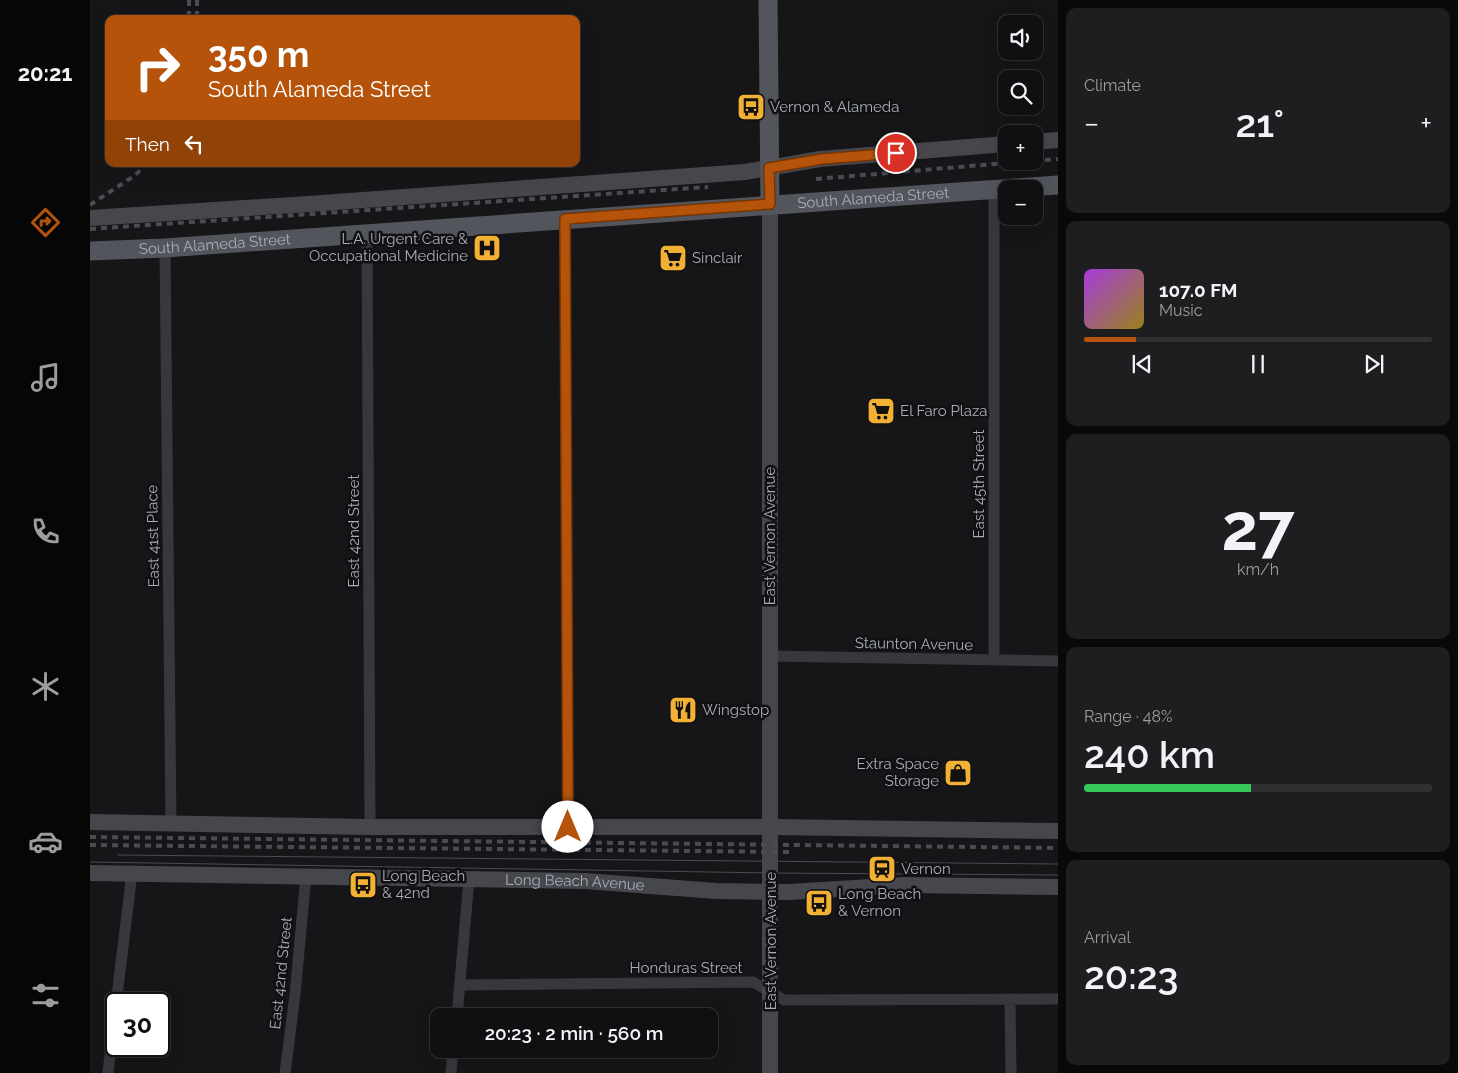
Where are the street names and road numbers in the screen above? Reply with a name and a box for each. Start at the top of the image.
street label: South Alameda Street [797,184,950,212]
street label: South Alameda Street [139,230,291,258]
street label: East 45th Street [970,430,988,538]
street label: East Vernon Avenue [761,467,779,605]
street label: East 42nd Street [345,475,363,587]
street label: East 41st Place [143,484,163,587]
street label: Staunton Avenue [855,634,973,654]
street label: Long Beach Avenue [505,871,645,895]
street label: East Vernon Avenue [762,872,780,1010]
street label: East 42nd Street [266,916,296,1030]
street label: Honduras Street [630,959,742,977]

